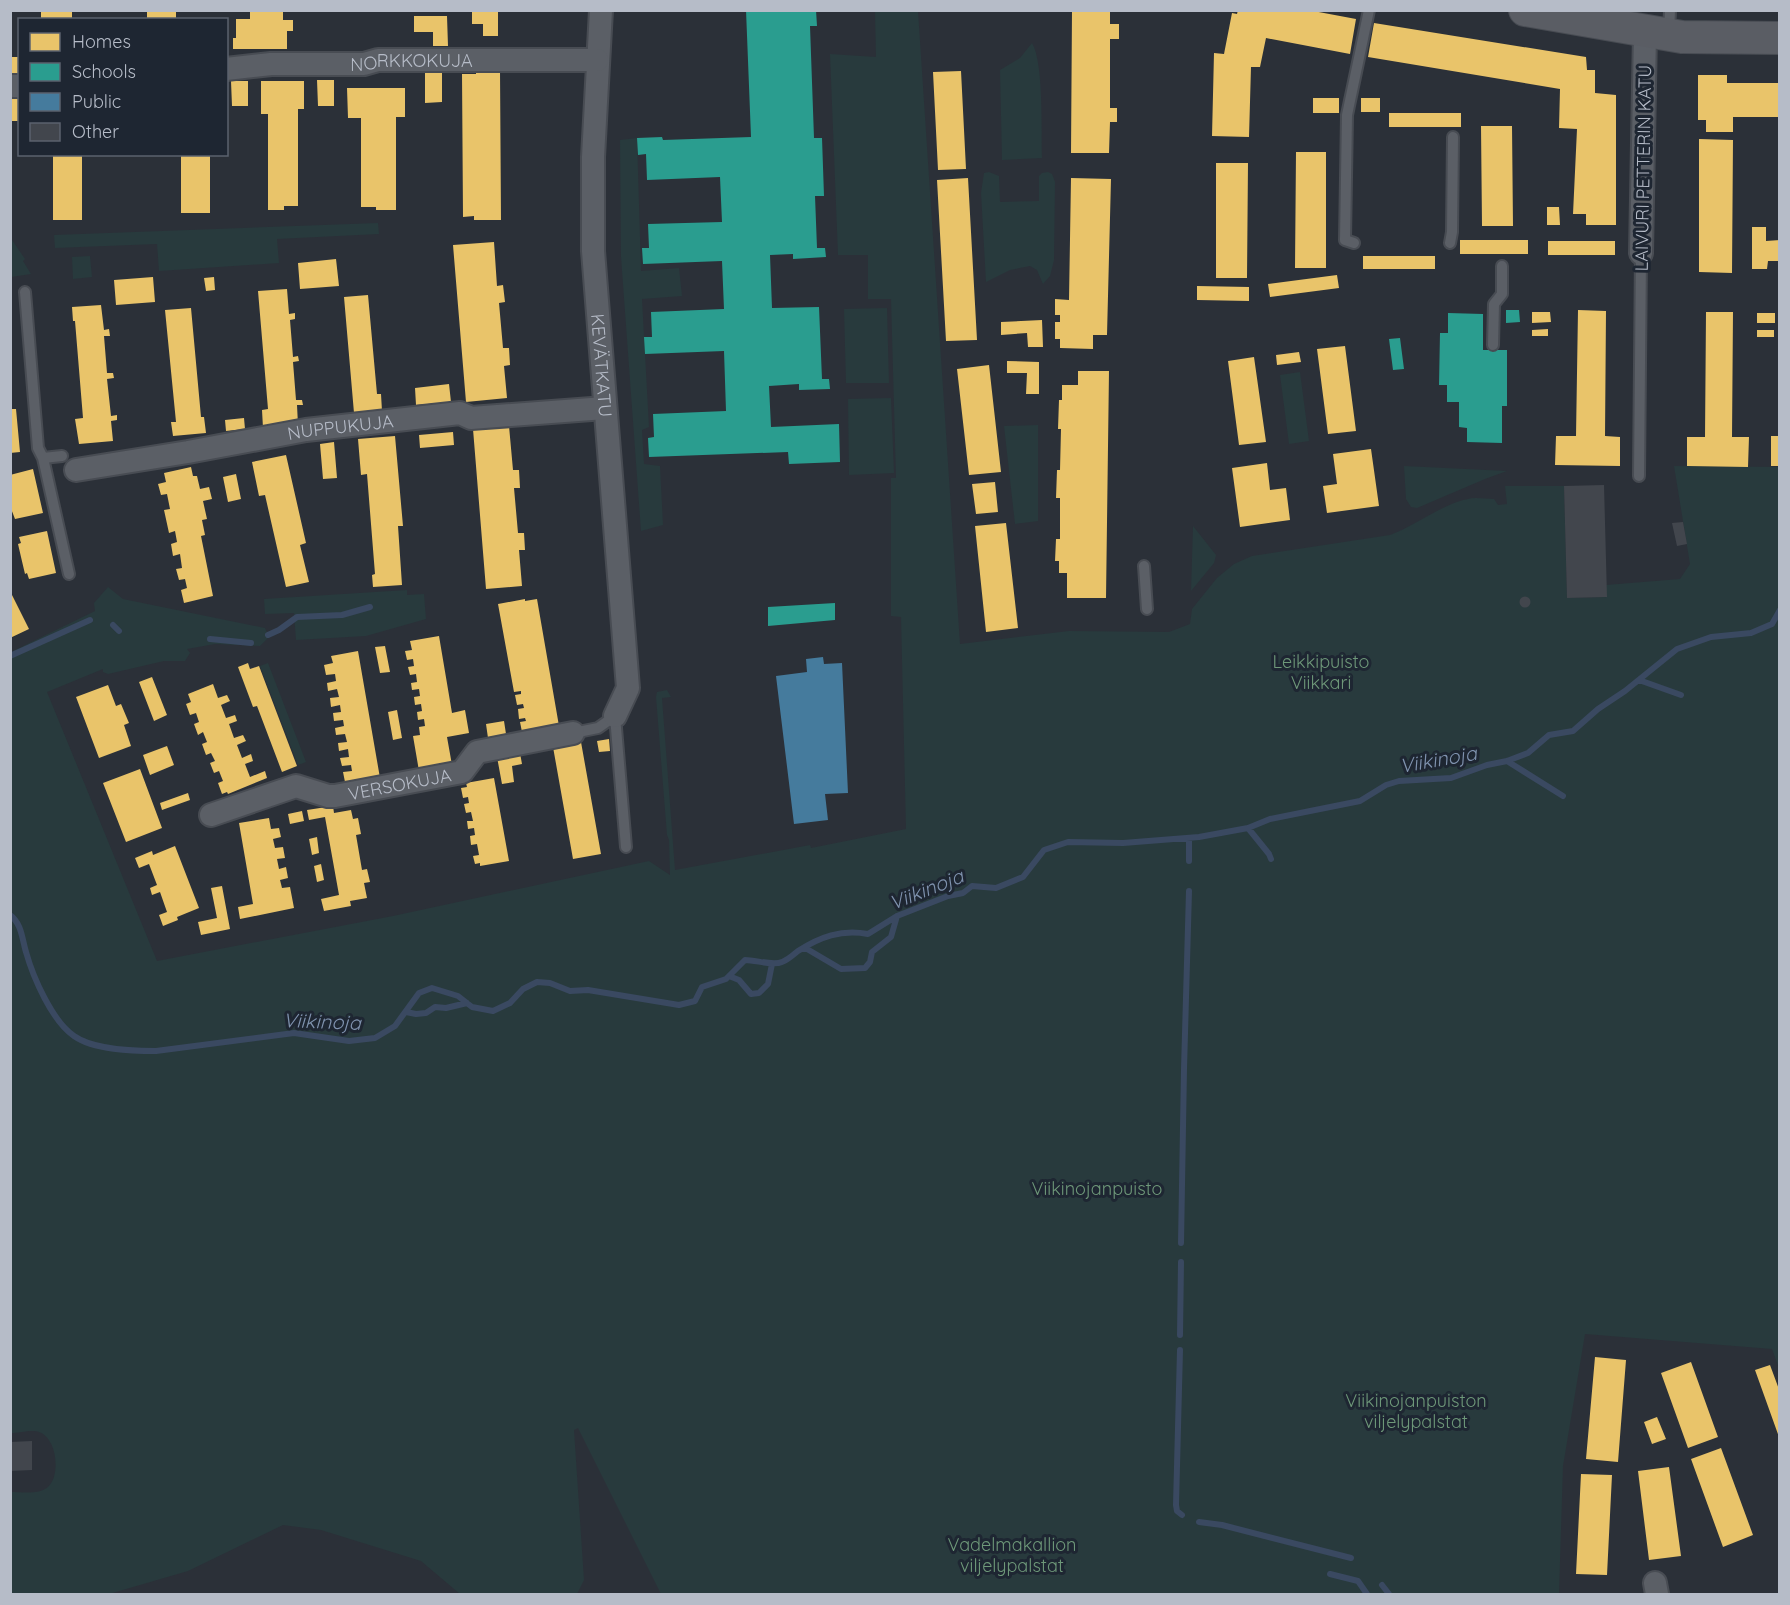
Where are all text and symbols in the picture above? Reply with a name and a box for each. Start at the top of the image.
legend [18,18,228,156]
text: Homes [72,30,131,53]
street label: NORKKOKUJA [350,49,473,76]
text: Schools [72,60,136,83]
street label: LAIVURI PETTERIN KATU [1630,64,1656,272]
text: Public [72,90,121,113]
text: Other [72,120,119,143]
street label: KEVÄTKATU [587,313,618,418]
street label: NUPPUKUJA [285,409,395,445]
park label: Leikkipuisto Viikkari [1273,650,1369,694]
water label: Viikinoja [1397,740,1480,778]
street label: VERSOKUJA [346,763,453,805]
water label: Viikinoja [885,862,969,915]
water label: Viikinoja [283,1007,363,1035]
park label: Viikinojanpuisto [1032,1177,1162,1200]
park label: Viikinojanpuiston viljelypalstat [1345,1389,1487,1433]
park label: Vadelmakallion viljelypalstat [947,1533,1077,1577]

